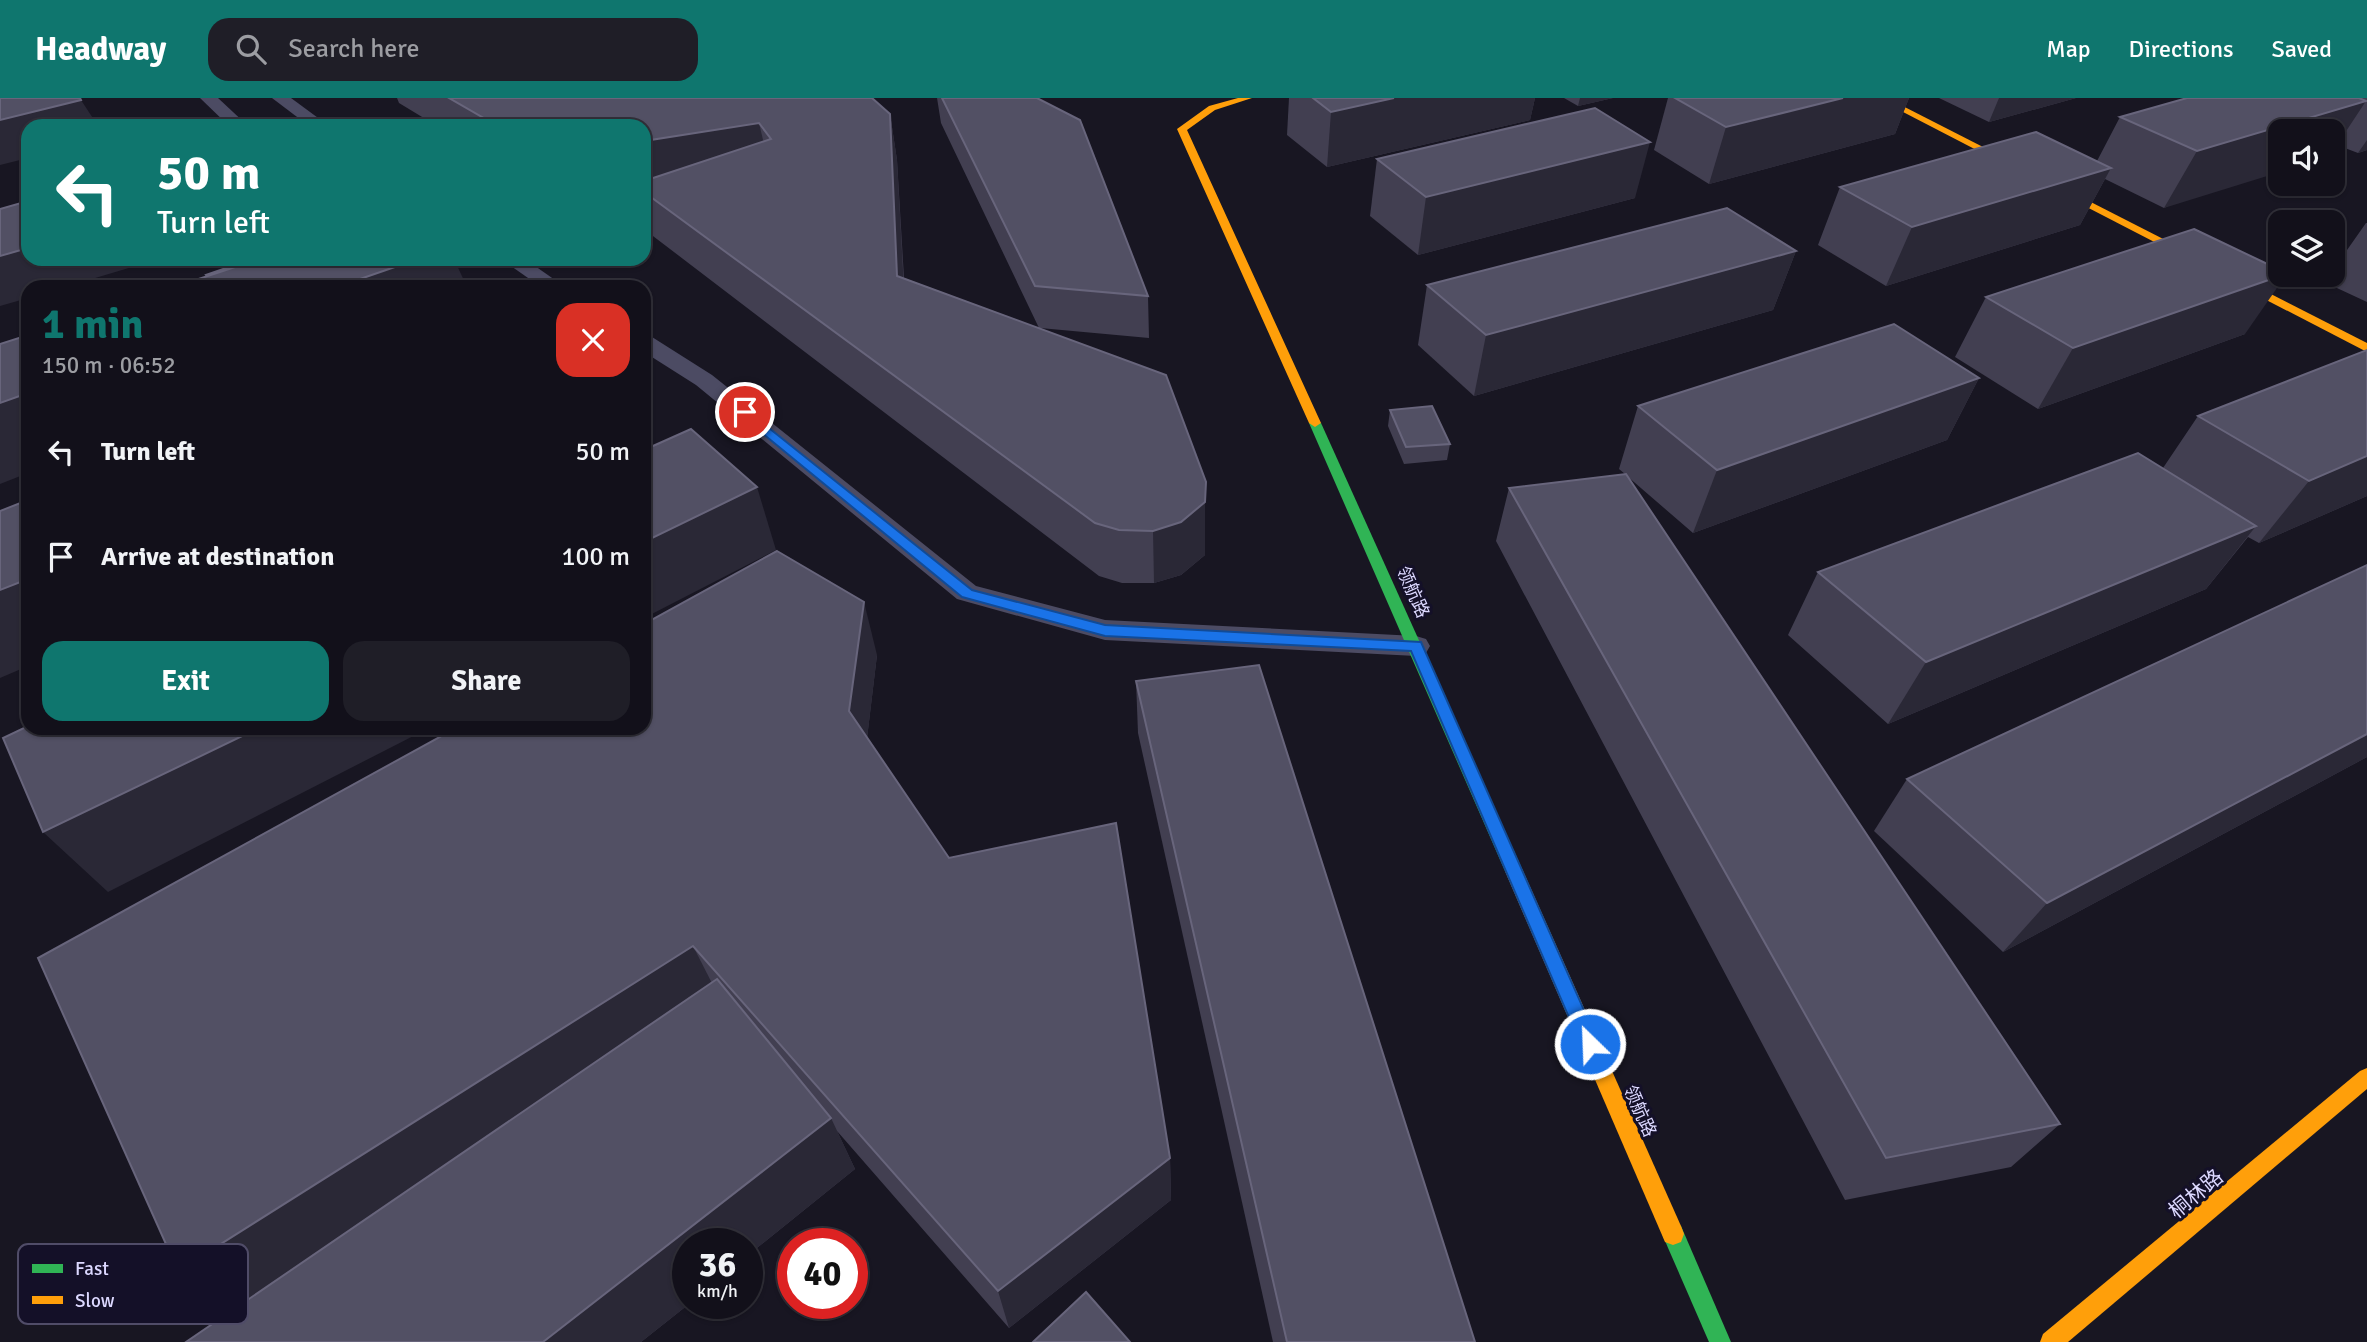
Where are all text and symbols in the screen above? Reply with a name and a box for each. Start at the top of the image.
search box [208,18,698,81]
text: Headway [35,29,166,70]
icon: search [232,30,270,68]
text: Search here [288,33,419,65]
text: Map [2046,34,2091,64]
text: Directions [2129,34,2234,64]
text: Saved [2272,34,2332,64]
map controls [2268,119,2345,287]
button: sound [2268,119,2345,196]
text: 50 m [157,143,260,203]
icon: left [42,147,133,238]
text: Turn left [157,203,270,242]
button: layers [2268,210,2345,287]
text: 1 min [42,299,143,350]
button: close [556,303,630,377]
text: 150 m · 06:52 [42,351,176,380]
pin [715,382,775,442]
icon: arrive [726,393,764,431]
icon: left [42,433,80,471]
text: Turn left [101,436,195,468]
text: 50 m [575,436,630,468]
icon: arrive [42,538,80,576]
text: Arrive at destination [101,541,334,573]
text: 100 m [561,541,630,573]
street label: 领航路 [1392,563,1434,621]
button: Exit [42,641,329,721]
button: Share [343,641,630,721]
position arrow [1553,1007,1627,1081]
street label: 领航路 [1619,1082,1661,1140]
street label: 桐林路 [2164,1164,2228,1224]
speed limit sign: 40 [777,1228,868,1319]
text: 36 [699,1243,736,1286]
legend [18,1244,248,1324]
text: Fast [75,1257,109,1281]
text: km/h [697,1280,738,1302]
text: Slow [75,1289,115,1313]

